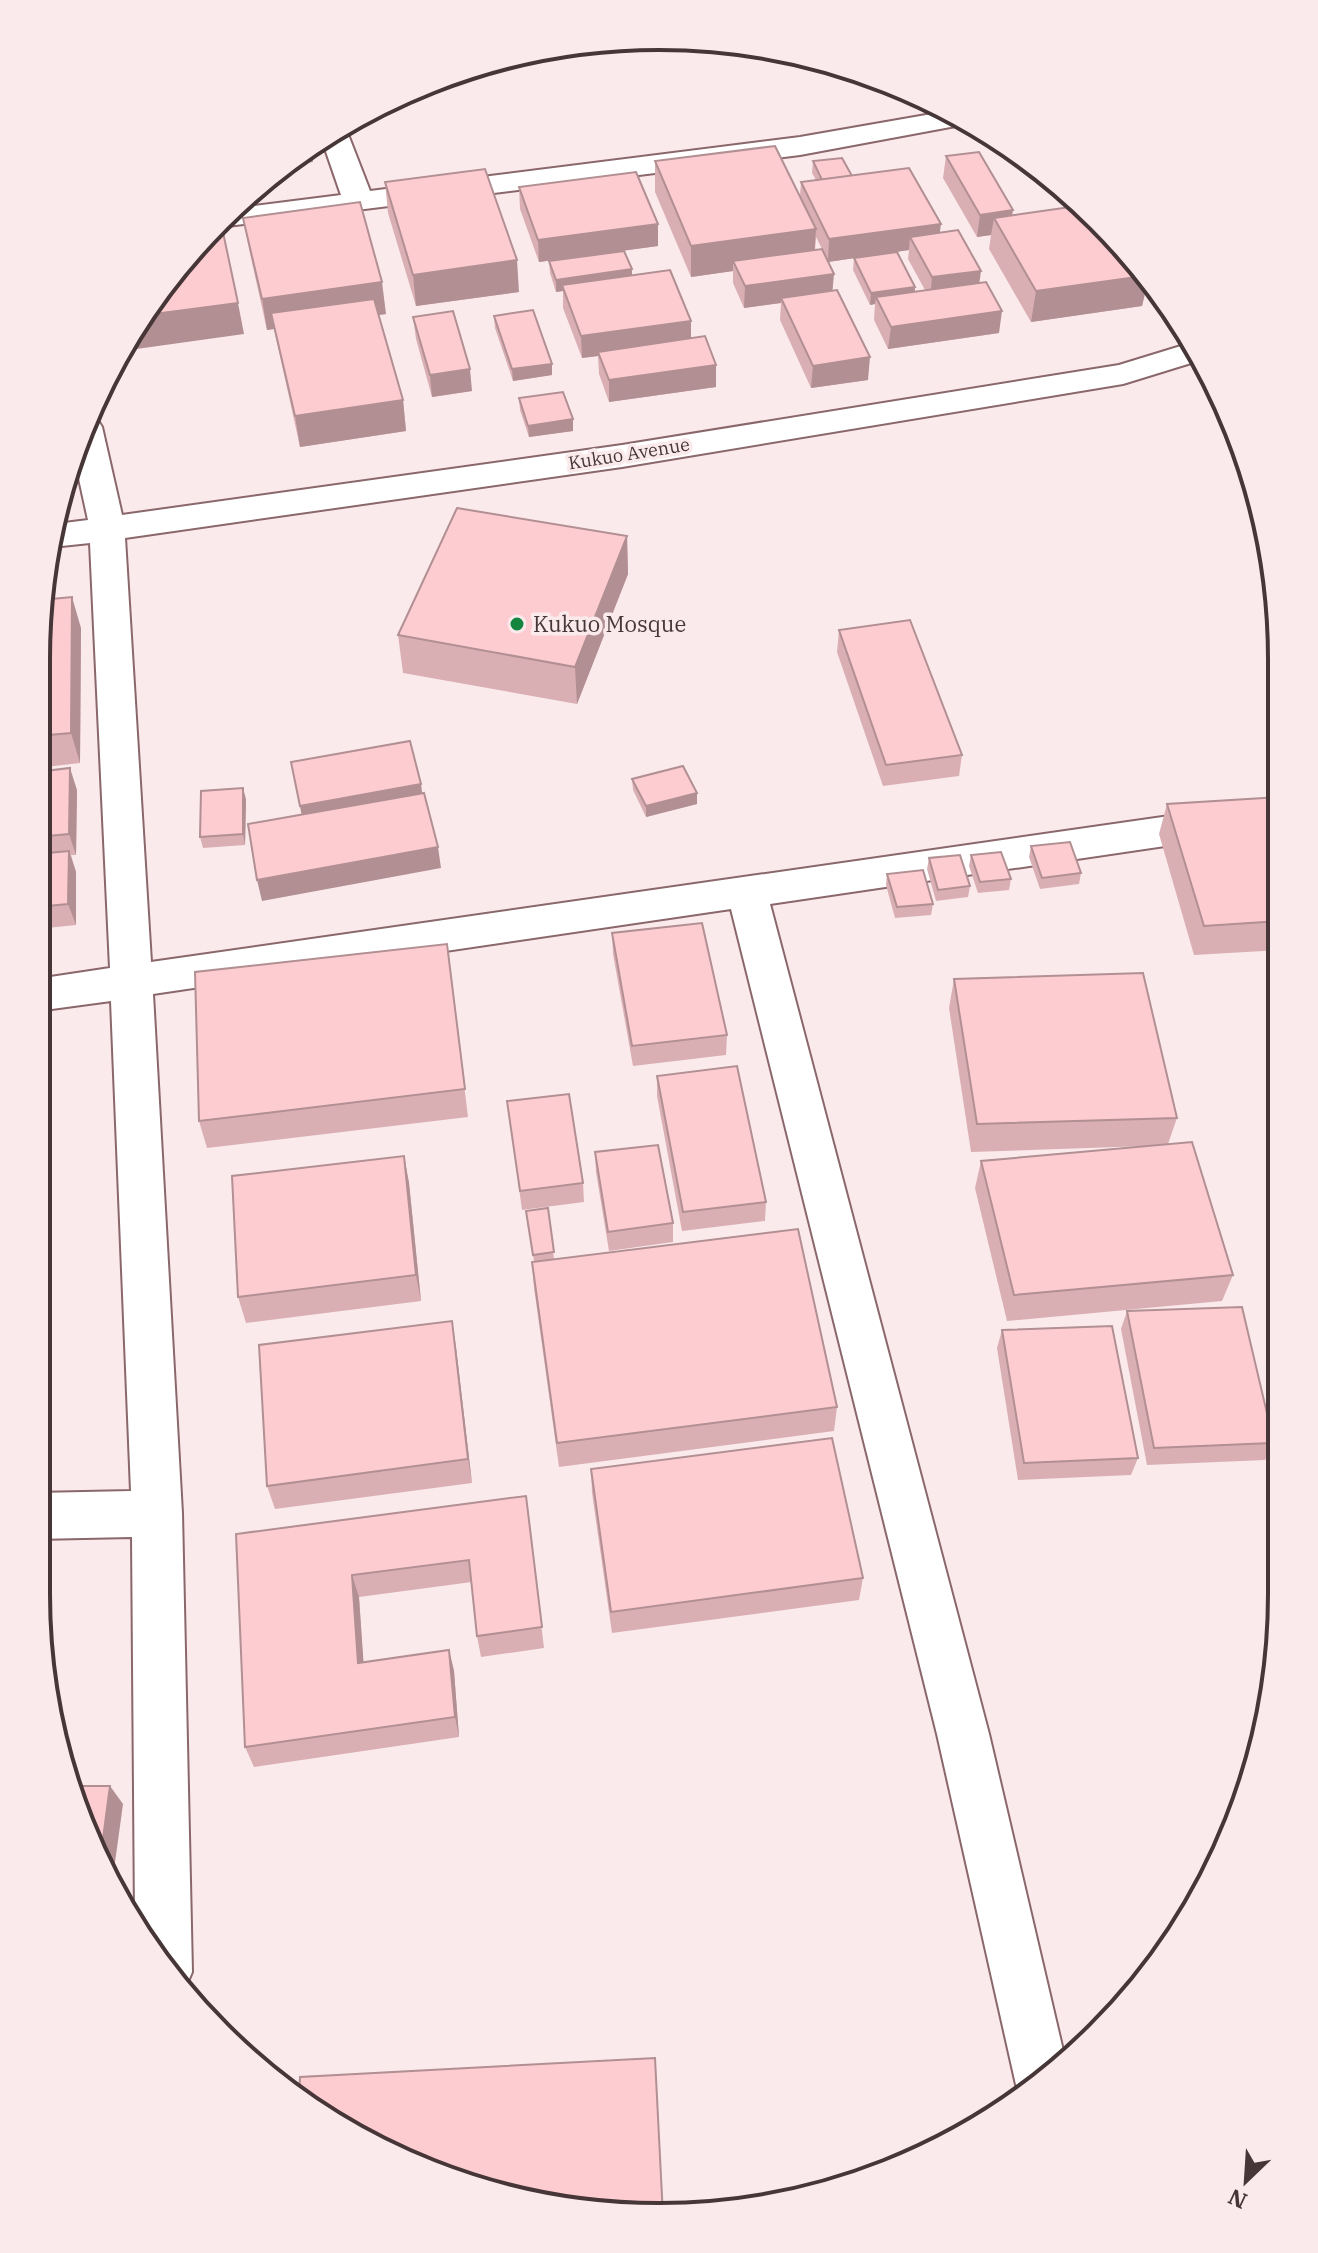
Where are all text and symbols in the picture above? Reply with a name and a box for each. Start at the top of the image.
street label: Kukuo Avenue [567,433,691,474]
place label: Kukuo Mosque [533,609,686,638]
marker: Kukuo Mosque [508,615,526,633]
north arrow [1206,2141,1286,2221]
text: N [1223,2183,1251,2216]

